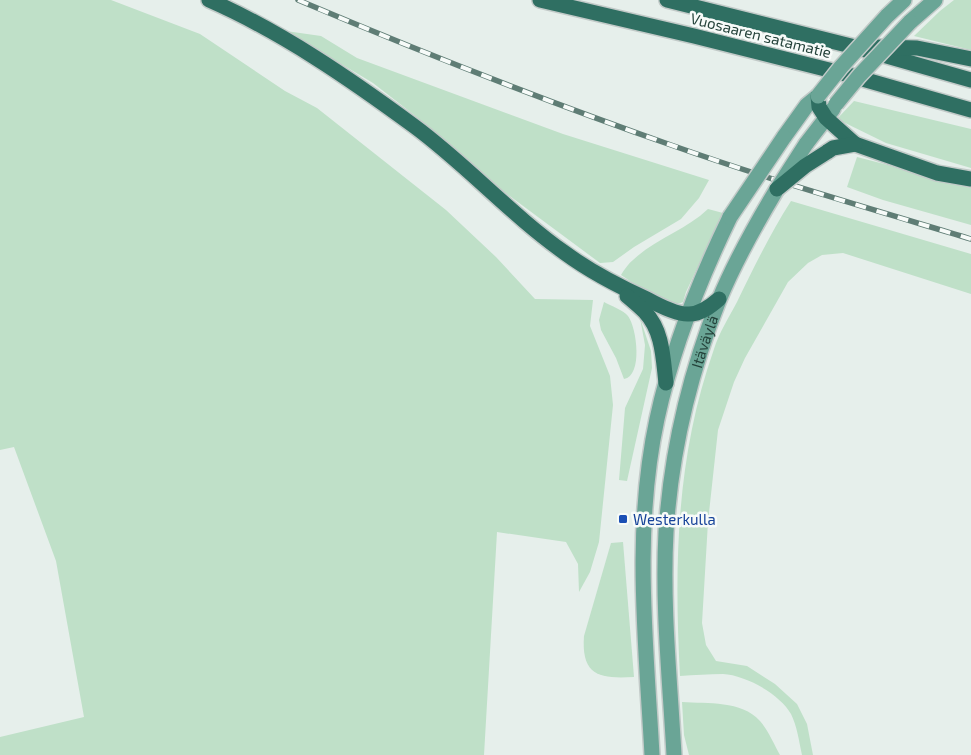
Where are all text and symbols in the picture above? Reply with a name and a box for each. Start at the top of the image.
street label: Vuosaaren satamatie [689,9,833,61]
street label: Itäväylä [687,313,721,370]
place label: Westerkulla [633,510,716,528]
marker: Westerkulla [617,513,629,525]

